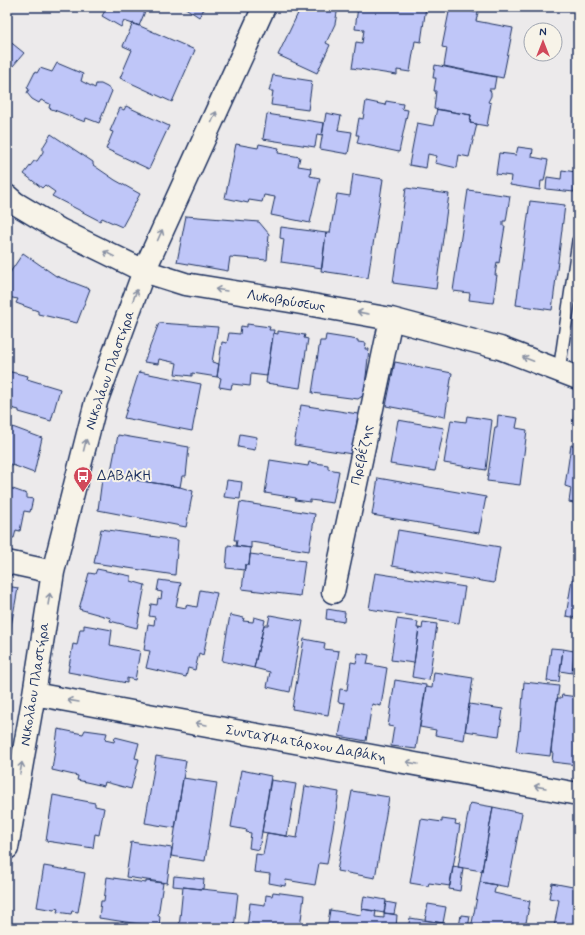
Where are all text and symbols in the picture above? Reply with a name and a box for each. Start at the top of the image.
north arrow [523,22,563,62]
text: N [539,26,547,40]
one-way arrow [211,111,218,123]
one-way arrow [157,230,165,242]
one-way arrow [104,250,116,257]
one-way arrow [215,286,228,294]
street label: Λυκοβρύσεως [245,286,327,316]
one-way arrow [132,290,140,302]
street label: Νικολάου Πλαστήρα [81,308,139,432]
one-way arrow [357,309,370,317]
one-way arrow [523,354,535,362]
street label: Πρεβέζης [346,423,377,487]
one-way arrow [82,439,90,452]
bus stop icon: ΔΑΒΑΚΗ [72,465,94,493]
place label: ΔΑΒΑΚΗ [97,467,151,485]
one-way arrow [45,593,53,606]
street label: Νικολάου Πλαστήρα [16,621,54,747]
one-way arrow [67,697,80,705]
one-way arrow [195,720,208,728]
street label: Συνταγματάρχου Δαβάκη [224,721,388,767]
one-way arrow [406,759,419,767]
one-way arrow [17,762,25,775]
one-way arrow [534,782,547,790]

